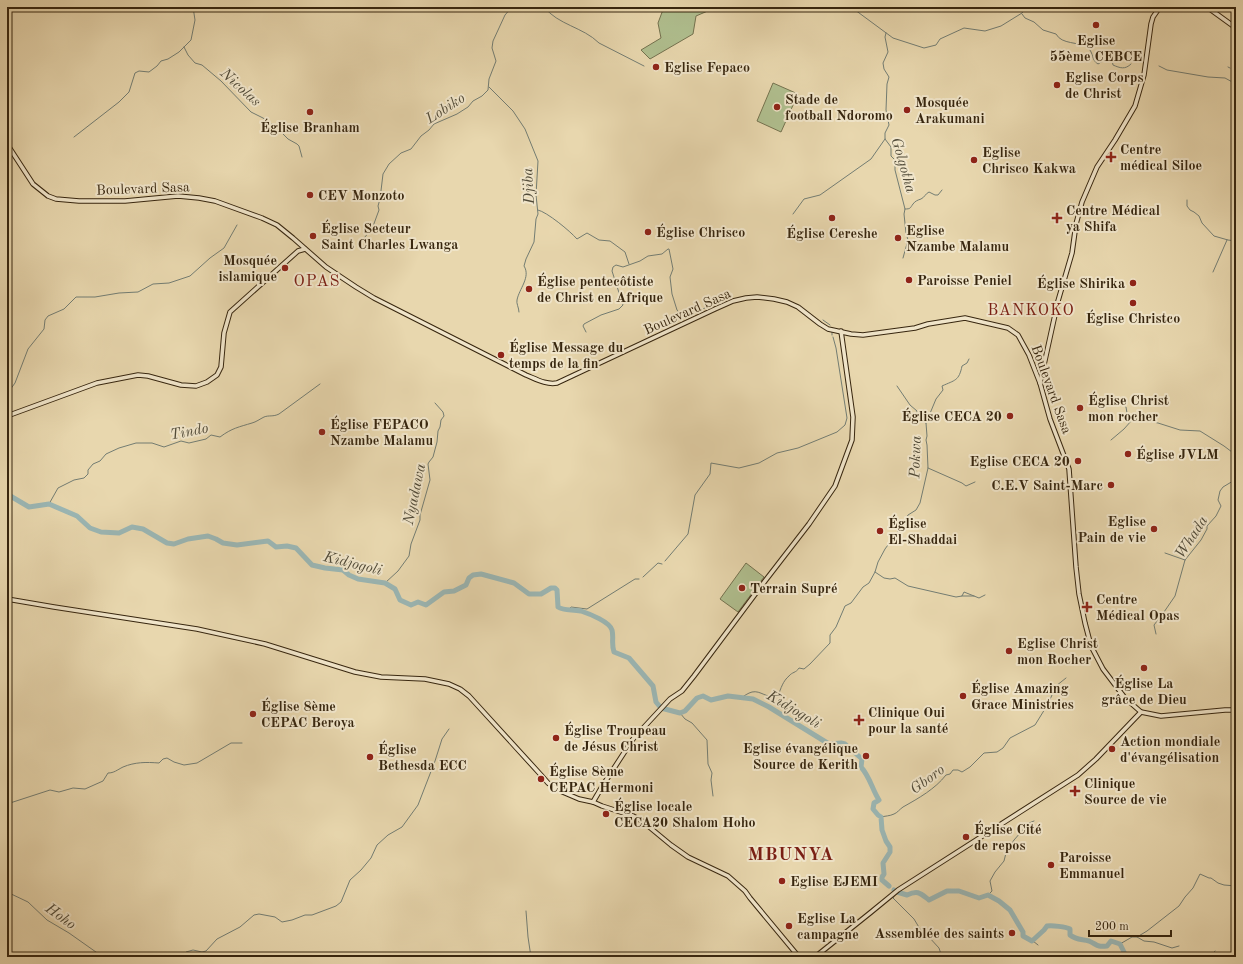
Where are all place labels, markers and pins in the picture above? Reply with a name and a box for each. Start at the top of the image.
marker: Eglise 55ème CEBCE [1091,20,1101,30]
place label: Eglise 55ème CEBCE [1050,34,1142,64]
place label: Eglise Fepaco [664,61,750,75]
marker: Eglise Fepaco [651,62,661,72]
place label: Eglise Corps de Christ [1065,71,1143,101]
marker: Eglise Corps de Christ [1052,80,1062,90]
place label: Stade de football Ndoromo [785,93,893,123]
place label: Mosquée Arakumani [915,96,985,126]
marker: Stade de football Ndoromo [772,102,782,112]
marker: Mosquée Arakumani [902,105,912,115]
marker: Église Branham [305,107,315,117]
place label: Église Branham [260,118,360,135]
place label: Centre médical Siloe [1120,143,1202,173]
place label: Eglise Chrisco Kakwa [982,146,1076,176]
marker: Centre médical Siloe [1105,151,1117,163]
marker: Eglise Chrisco Kakwa [969,155,979,165]
place label: CEV Monzoto [318,189,405,203]
marker: CEV Monzoto [305,190,315,200]
place label: Centre Médical ya Shifa [1066,204,1160,234]
marker: Centre Médical ya Shifa [1051,212,1063,224]
marker: Église Cereshe [827,213,837,223]
place label: Église Secteur Saint Charles Lwanga [321,219,458,252]
place label: Église Chrisco [656,223,745,240]
place label: Église Cereshe [786,224,878,241]
place label: Eglise Nzambe Malamu [906,224,1010,254]
marker: Église Chrisco [643,227,653,237]
marker: Église Secteur Saint Charles Lwanga [308,231,318,241]
marker: Eglise Nzambe Malamu [893,233,903,243]
place label: Mosquée islamique [218,254,277,284]
marker: Mosquée islamique [280,263,290,273]
place label: Église pentecôtiste de Christ en Afrique [537,272,663,305]
place label: Paroisse Peniel [917,274,1012,288]
place label: Église Shirika [1037,274,1125,291]
marker: Paroisse Peniel [904,275,914,285]
marker: Église Shirika [1128,278,1138,288]
marker: Église pentecôtiste de Christ en Afrique [524,284,534,294]
marker: Église Christco [1128,298,1138,308]
place label: Église Christco [1086,309,1180,326]
place label: Église Message du temps de la fin [509,338,623,371]
marker: Église Message du temps de la fin [496,350,506,360]
place label: Église Christ mon rocher [1088,391,1169,424]
marker: Église Christ mon rocher [1075,403,1085,413]
place label: Église CECA 20 [902,407,1002,424]
marker: Église CECA 20 [1005,411,1015,421]
place label: Église FEPACO Nzambe Malamu [330,415,434,448]
marker: Église FEPACO Nzambe Malamu [317,427,327,437]
place label: Église JVLM [1136,445,1219,462]
marker: Église JVLM [1123,449,1133,459]
place label: Eglise CECA 20 [970,455,1070,469]
marker: Eglise CECA 20 [1073,456,1083,466]
place label: C.E.V Saint-Marc [991,479,1103,493]
marker: C.E.V Saint-Marc [1106,480,1116,490]
place label: Église El-Shaddai [888,514,957,547]
place label: Eglise Pain de vie [1078,515,1146,545]
marker: Eglise Pain de vie [1149,524,1159,534]
marker: Église El-Shaddai [875,526,885,536]
place label: Terrain Supré [750,582,838,596]
marker: Terrain Supré [737,583,747,593]
place label: Centre Médical Opas [1096,593,1179,623]
marker: Centre Médical Opas [1081,601,1093,613]
place label: Eglise Christ mon Rocher [1017,637,1098,667]
marker: Eglise Christ mon Rocher [1004,646,1014,656]
marker: Église La grâce de Dieu [1139,663,1149,673]
place label: Église La grâce de Dieu [1101,674,1187,707]
place label: Église Amazing Grace Ministries [971,679,1074,712]
marker: Église Amazing Grace Ministries [958,691,968,701]
place label: Église 8ème CEPAC Beroya [261,697,355,730]
place label: Clinique Oui pour la santé [868,706,948,736]
marker: Église 8ème CEPAC Beroya [248,709,258,719]
marker: Clinique Oui pour la santé [853,714,865,726]
place label: Église Troupeau de Jésus Christ [564,721,667,754]
marker: Église Troupeau de Jésus Christ [551,733,561,743]
place label: Action mondiale d'évangélisation [1120,735,1220,765]
place label: Église Bethesda ECC [378,740,467,773]
place label: Eglise évangélique Source de Kerith [743,742,858,772]
marker: Action mondiale d'évangélisation [1107,744,1117,754]
marker: Eglise évangélique Source de Kerith [861,751,871,761]
marker: Église Bethesda ECC [365,752,375,762]
place label: Église 8ème CEPAC Hermoni [549,762,653,795]
marker: Église 8ème CEPAC Hermoni [536,774,546,784]
place label: Clinique Source de vie [1084,777,1167,807]
marker: Clinique Source de vie [1069,785,1081,797]
place label: Église locale CECA20 Shalom Hoho [614,797,756,830]
marker: Église locale CECA20 Shalom Hoho [601,809,611,819]
place label: Église Cité de repos [974,820,1042,853]
marker: Église Cité de repos [961,832,971,842]
place label: Paroisse Emmanuel [1059,851,1125,881]
marker: Paroisse Emmanuel [1046,860,1056,870]
place label: Eglise EJEMI [790,875,878,889]
marker: Eglise EJEMI [777,876,787,886]
place label: Eglise La campagne [797,912,859,942]
marker: Eglise La campagne [784,921,794,931]
place label: Assemblée des saints [875,927,1004,941]
marker: Assemblée des saints [1007,928,1017,938]

